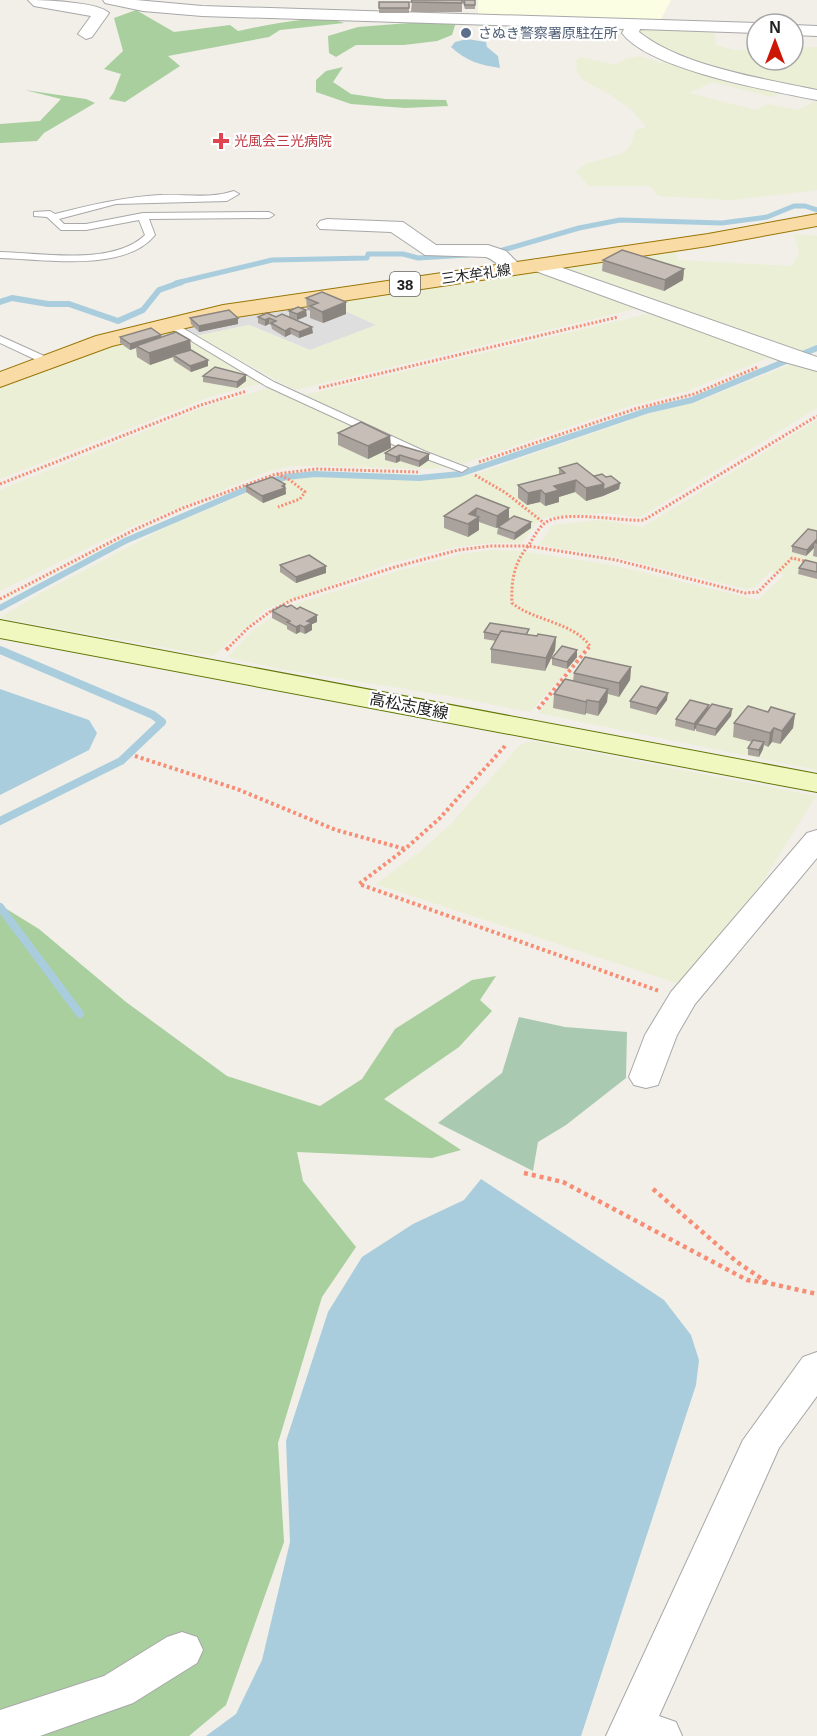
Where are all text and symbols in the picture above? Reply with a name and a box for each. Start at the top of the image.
north arrow [745,12,805,72]
text: N [769,19,781,36]
place label: さぬき警察署原駐在所 [478,25,618,41]
marker: さぬき警察署原駐在所 [459,26,473,40]
marker: 光風会三光病院 [212,132,230,150]
place label: 光風会三光病院 [234,133,332,149]
street label: 三木牟礼線 [440,261,512,287]
road number: 38 [390,272,420,296]
street label: 高松志度線 [368,690,450,722]

